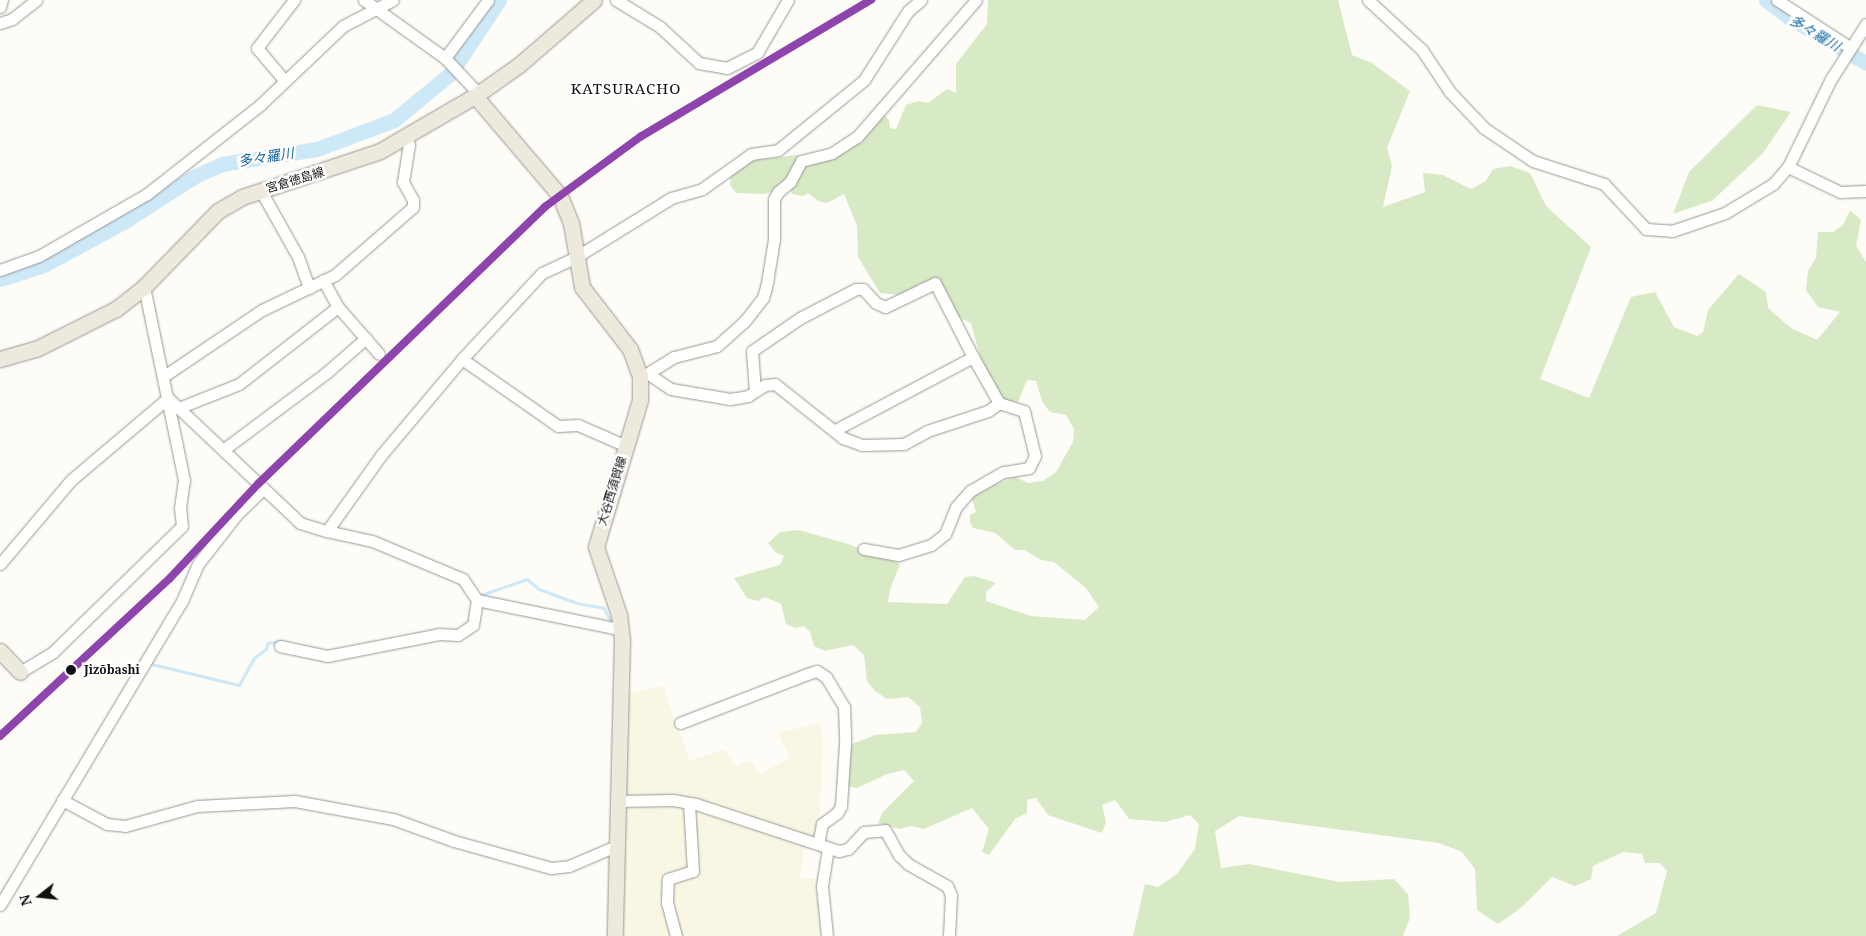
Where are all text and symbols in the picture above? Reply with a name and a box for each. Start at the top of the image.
water label: 多々羅川 [1787,11,1843,55]
district label: KATSURACHO [569,80,683,98]
water label: 多々羅川 [237,144,295,170]
street label: 宮倉徳島線 [264,164,326,196]
street label: 大谷西須賀線 [595,454,629,528]
marker: Jizōbashi [62,661,80,679]
place label: Jizōbashi [84,663,140,677]
north arrow [15,871,65,921]
text: N [14,892,36,908]

